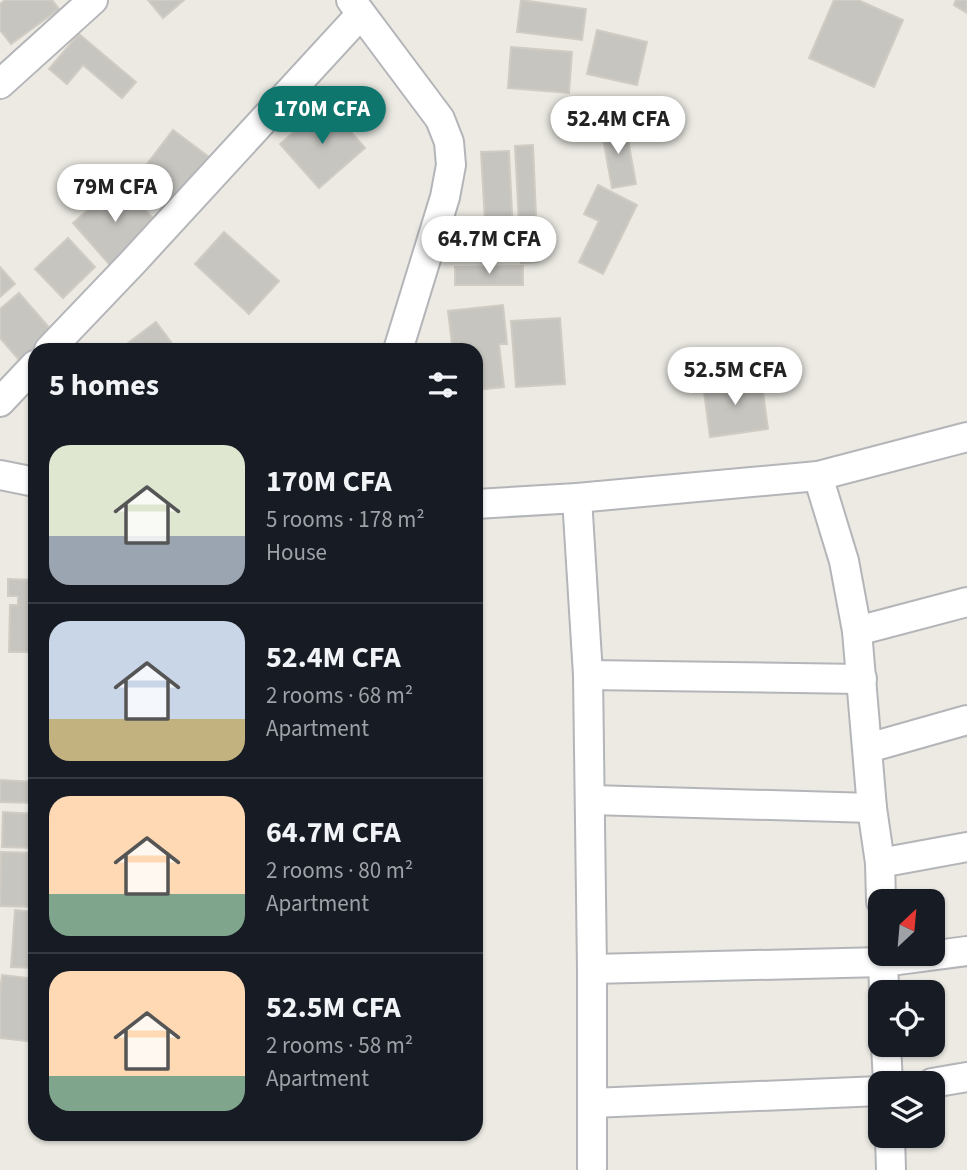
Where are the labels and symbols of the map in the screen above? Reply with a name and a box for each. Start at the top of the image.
pin: 170M CFA [250,86,394,146]
pin: 52.4M CFA [538,96,698,156]
pin: 79M CFA [50,164,180,224]
pin: 64.7M CFA [409,216,569,276]
pin: 52.5M CFA [655,348,815,407]
north arrow [868,889,945,966]

